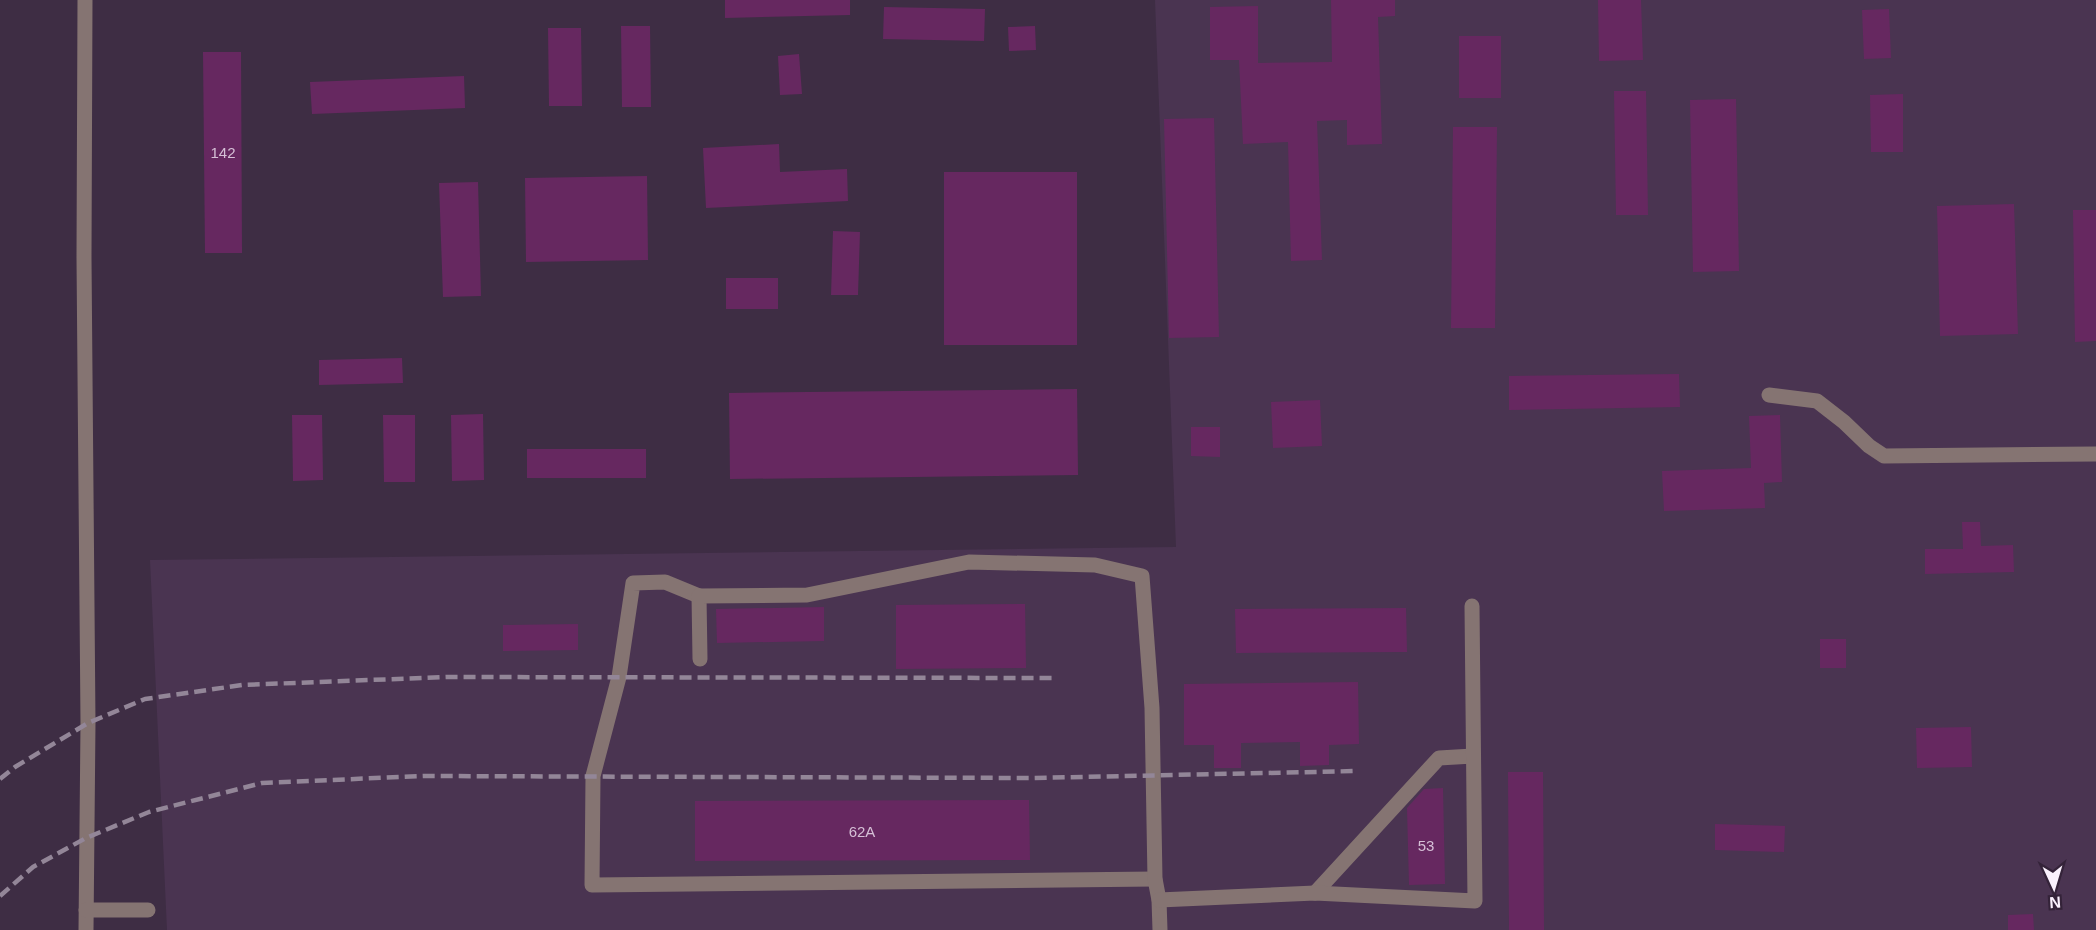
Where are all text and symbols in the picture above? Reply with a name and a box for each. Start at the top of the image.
house number: 142 [210,144,236,161]
house number: 62А [849,823,875,840]
house number: 53 [1418,837,1434,854]
north arrow [2024,858,2084,918]
text: N [2049,894,2061,911]

